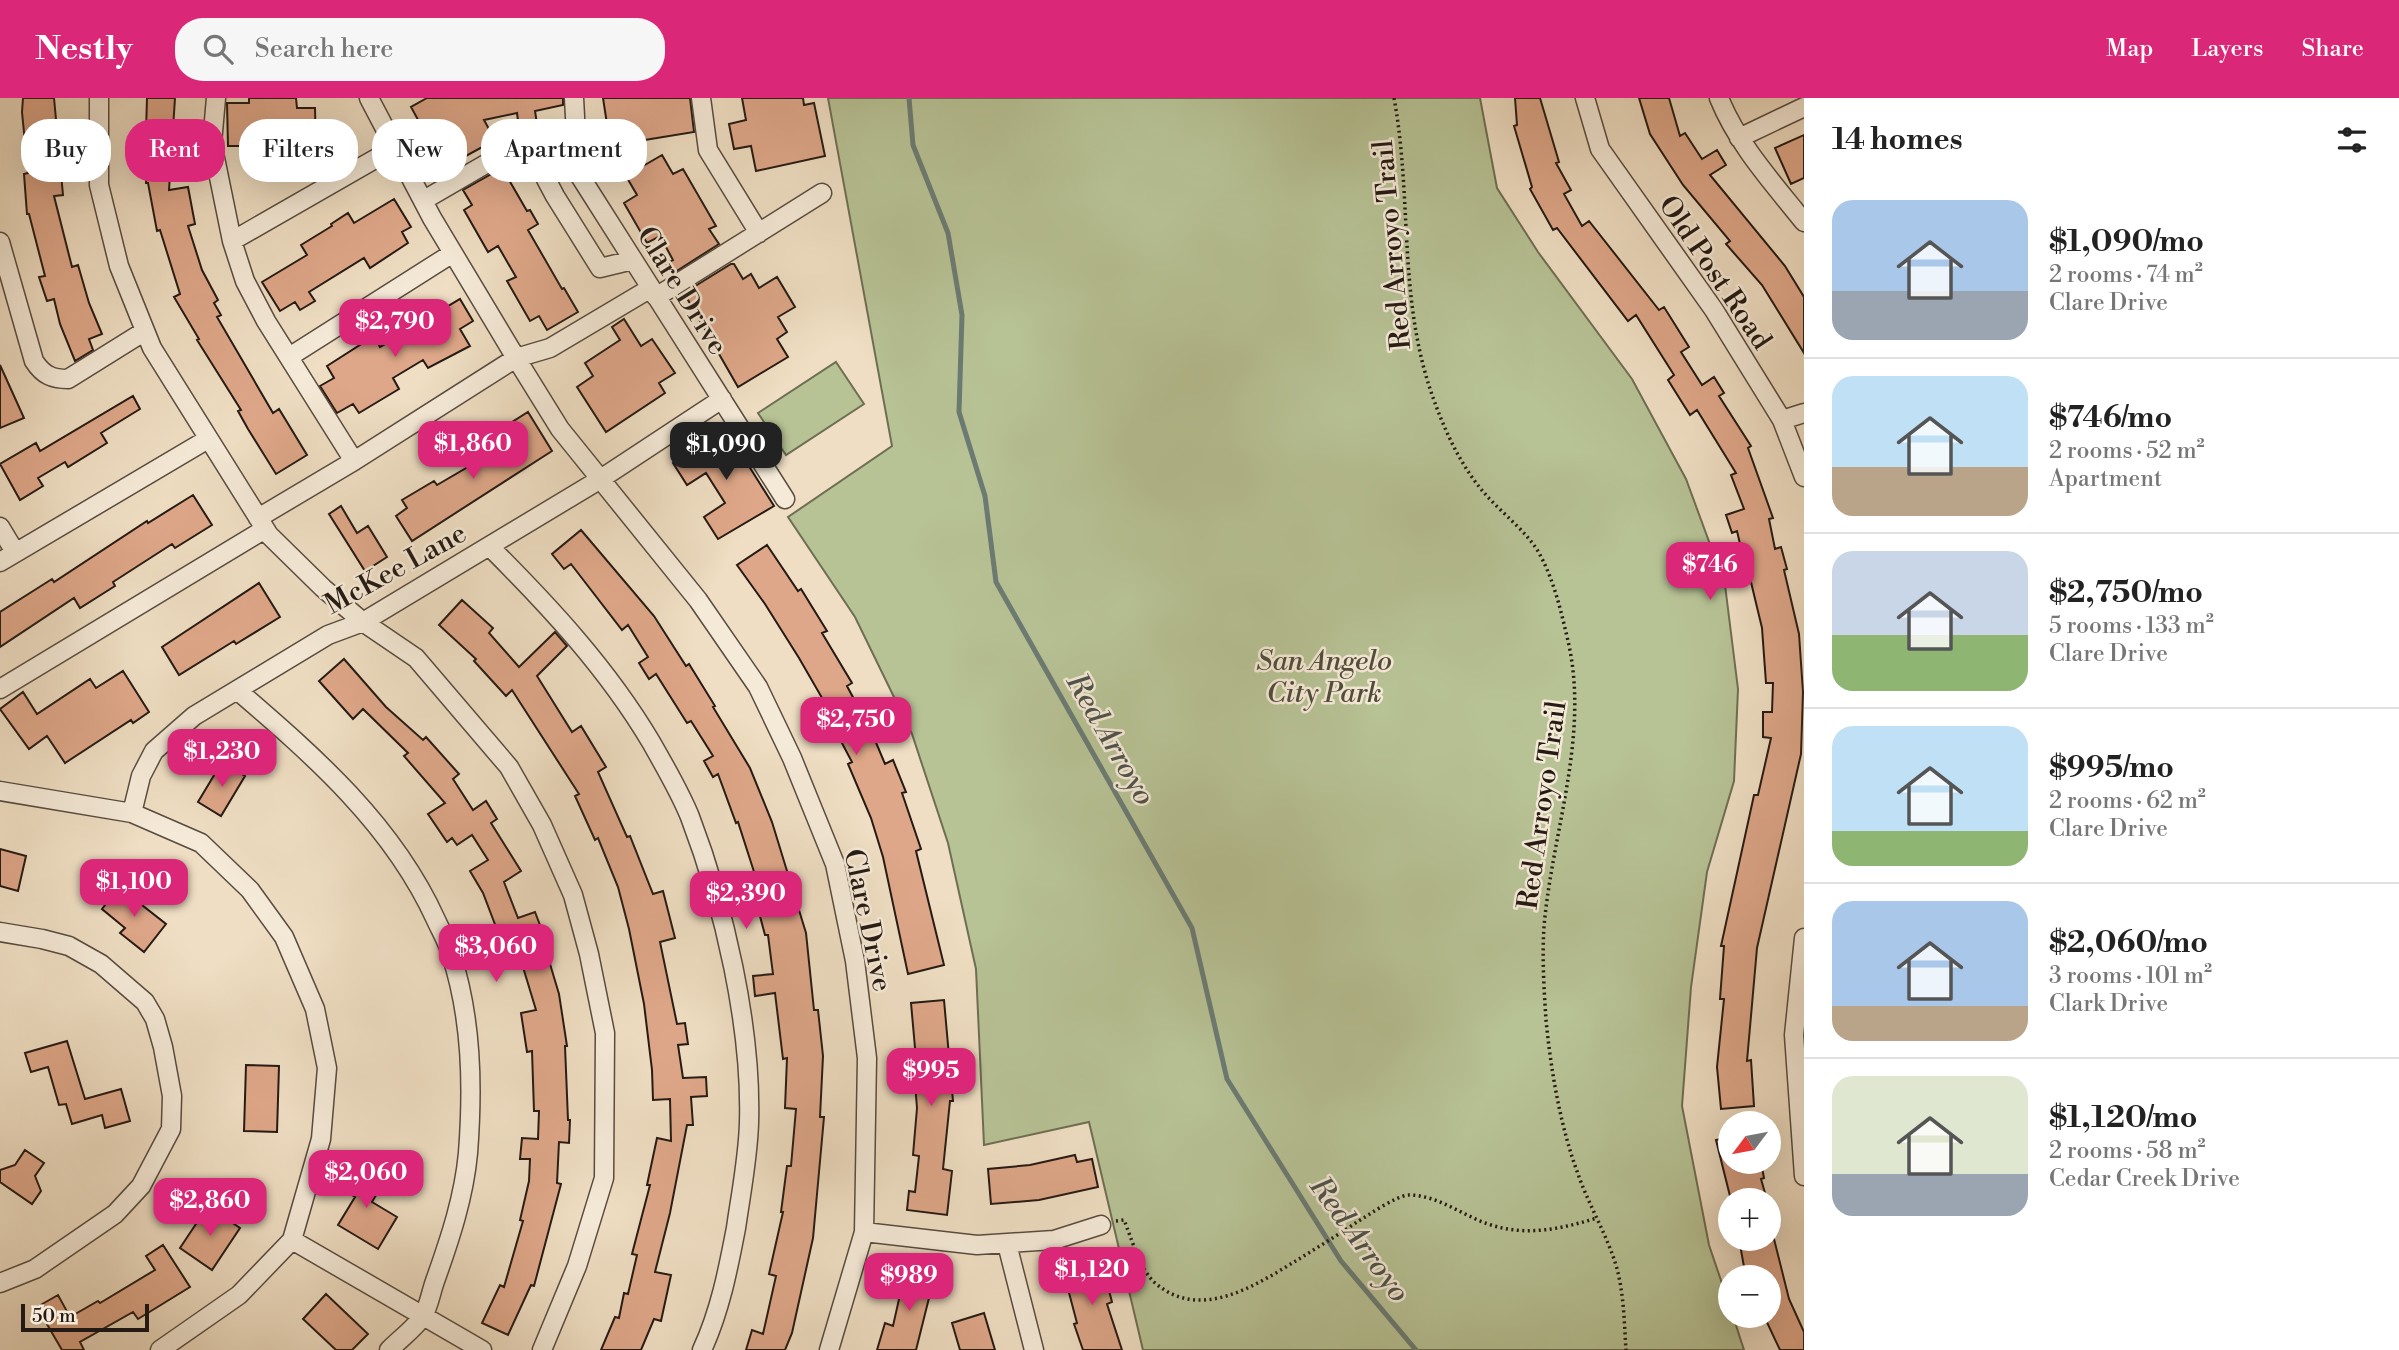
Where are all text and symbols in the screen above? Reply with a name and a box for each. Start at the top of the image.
search box [175,18,665,81]
text: Nestly [35,29,133,70]
icon: search [199,30,237,68]
text: Search here [255,33,393,65]
text: Map [2106,34,2153,64]
text: Layers [2191,34,2263,64]
text: Share [2301,34,2364,64]
chip: Buy [21,119,111,182]
chip: Rent [125,119,225,182]
chip: Filters [239,119,358,182]
chip: New [372,119,467,182]
chip: Apartment [481,119,647,182]
text: 14 homes [1832,121,1963,159]
icon: filters [2333,121,2371,159]
street label: Red Arroyo Trail [1366,139,1419,351]
street label: Old Post Road [1650,189,1779,356]
street label: Clare Drive [629,220,735,361]
text: $1,090/mo [2049,223,2204,261]
icon: home [1888,228,1972,312]
text: 2 rooms · 74 m² [2049,261,2203,289]
text: Clare Drive [2049,289,2168,317]
pin: $2,790 [338,300,452,359]
text: $2,790 [355,308,435,336]
text: $746/mo [2049,399,2172,437]
icon: home [1888,404,1972,488]
pin: $1,860 [416,422,530,481]
pin: $1,090 [669,422,783,482]
text: $1,860 [434,430,512,458]
text: $1,090 [686,431,766,459]
text: 2 rooms · 52 m² [2049,437,2205,465]
text: Apartment [2049,465,2162,493]
street label: McKee Lane [319,516,473,623]
pin: $746 [1669,542,1751,602]
text: $746 [1682,551,1738,579]
text: $2,750/mo [2049,574,2203,612]
icon: home [1888,579,1972,663]
text: 5 rooms · 133 m² [2049,612,2214,640]
text: Clare Drive [2049,640,2168,668]
park label: San Angelo City Park [1256,644,1392,711]
water label: Red Arroyo [1057,666,1163,812]
pin: $2,750 [799,698,913,757]
street label: Red Arroyo Trail [1511,699,1574,912]
text: $2,750 [816,706,896,734]
pin: $1,230 [165,730,279,789]
text: $1,230 [183,738,261,766]
text: $995/mo [2049,749,2174,787]
icon: home [1888,754,1972,838]
text: 2 rooms · 62 m² [2049,787,2206,815]
text: Clare Drive [2049,815,2168,843]
street label: Clare Drive [835,846,900,995]
pin: $1,100 [77,860,191,919]
text: $1,100 [96,868,172,896]
pin: $2,390 [689,872,803,931]
text: $2,390 [706,880,786,908]
pin: $3,060 [439,924,553,984]
text: $2,060/mo [2049,924,2208,962]
icon: home [1888,929,1972,1013]
text: $3,060 [455,933,537,961]
text: 3 rooms · 101 m² [2049,962,2212,990]
text: Clark Drive [2049,990,2168,1018]
pin: $995 [890,1048,972,1108]
text: $995 [903,1057,959,1085]
text: $1,120/mo [2049,1099,2197,1137]
icon: home [1888,1104,1972,1188]
north arrow [1718,1111,1782,1174]
map controls [1718,1111,1781,1328]
text: 2 rooms · 58 m² [2049,1137,2206,1165]
pin: $2,060 [309,1150,423,1210]
text: $2,060 [324,1159,408,1187]
text: Cedar Creek Drive [2049,1165,2240,1193]
water label: Red Arroyo [1300,1168,1418,1310]
pin: $2,860 [153,1178,267,1238]
text: $2,860 [170,1187,250,1215]
button: + [1718,1188,1781,1251]
pin: $1,120 [1035,1248,1149,1307]
pin: $989 [868,1254,950,1313]
text: $1,120 [1055,1256,1129,1284]
text: $989 [880,1262,938,1290]
button: − [1718,1265,1781,1328]
scale bar [21,1301,149,1333]
text: 50 m [32,1304,76,1328]

